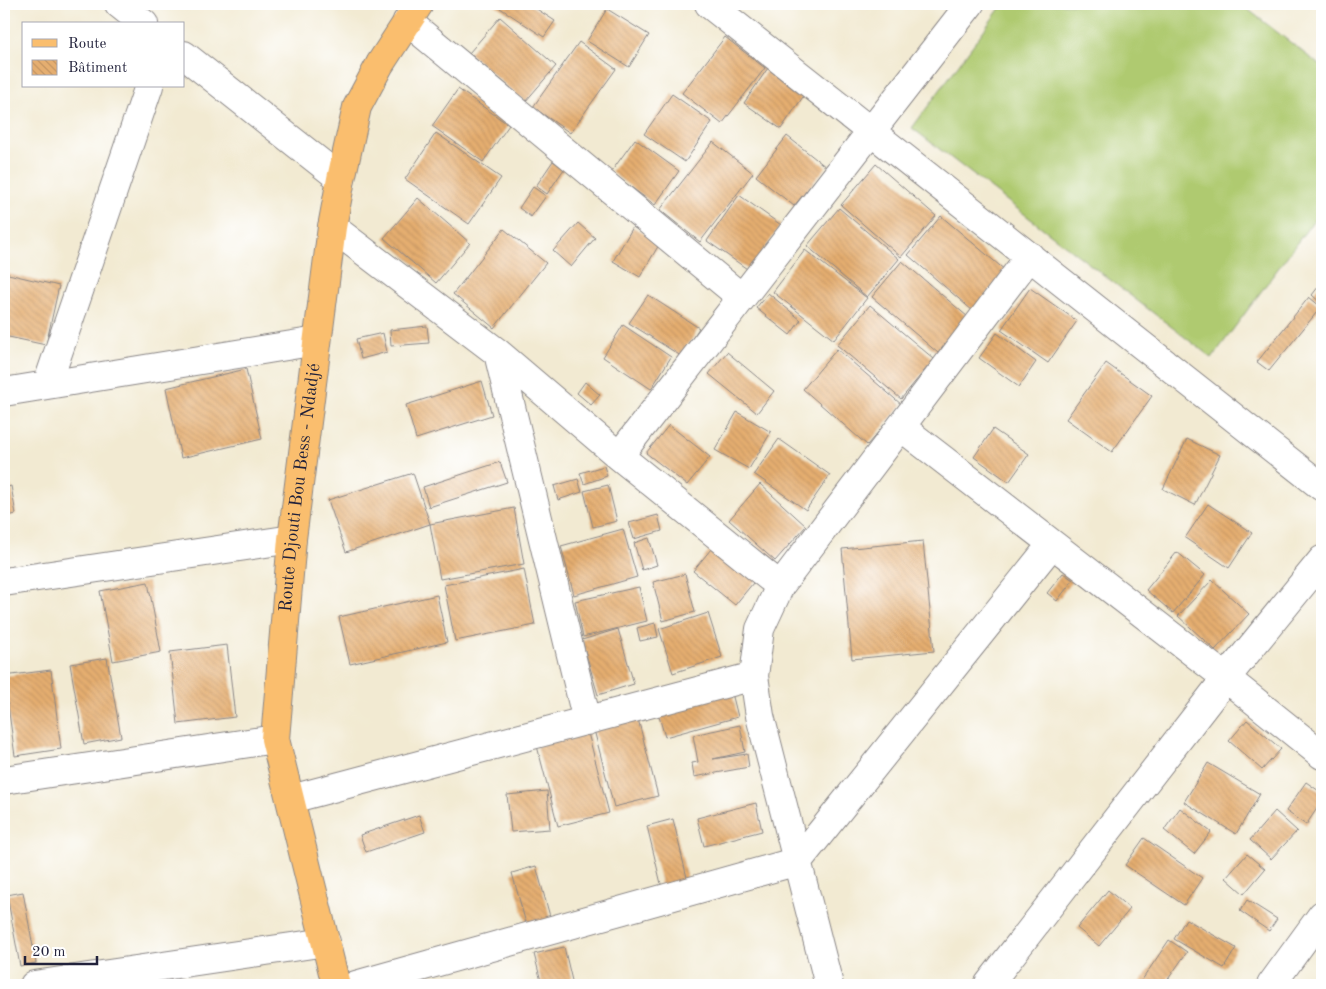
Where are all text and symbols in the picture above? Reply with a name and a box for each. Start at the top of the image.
legend [22,22,185,88]
text: Route [68,37,106,52]
text: Bâtiment [68,61,127,76]
street label: Route Djouti Bou Bess - Ndadjé [277,362,323,613]
scale bar [25,934,98,966]
text: 20 m [32,945,66,960]

